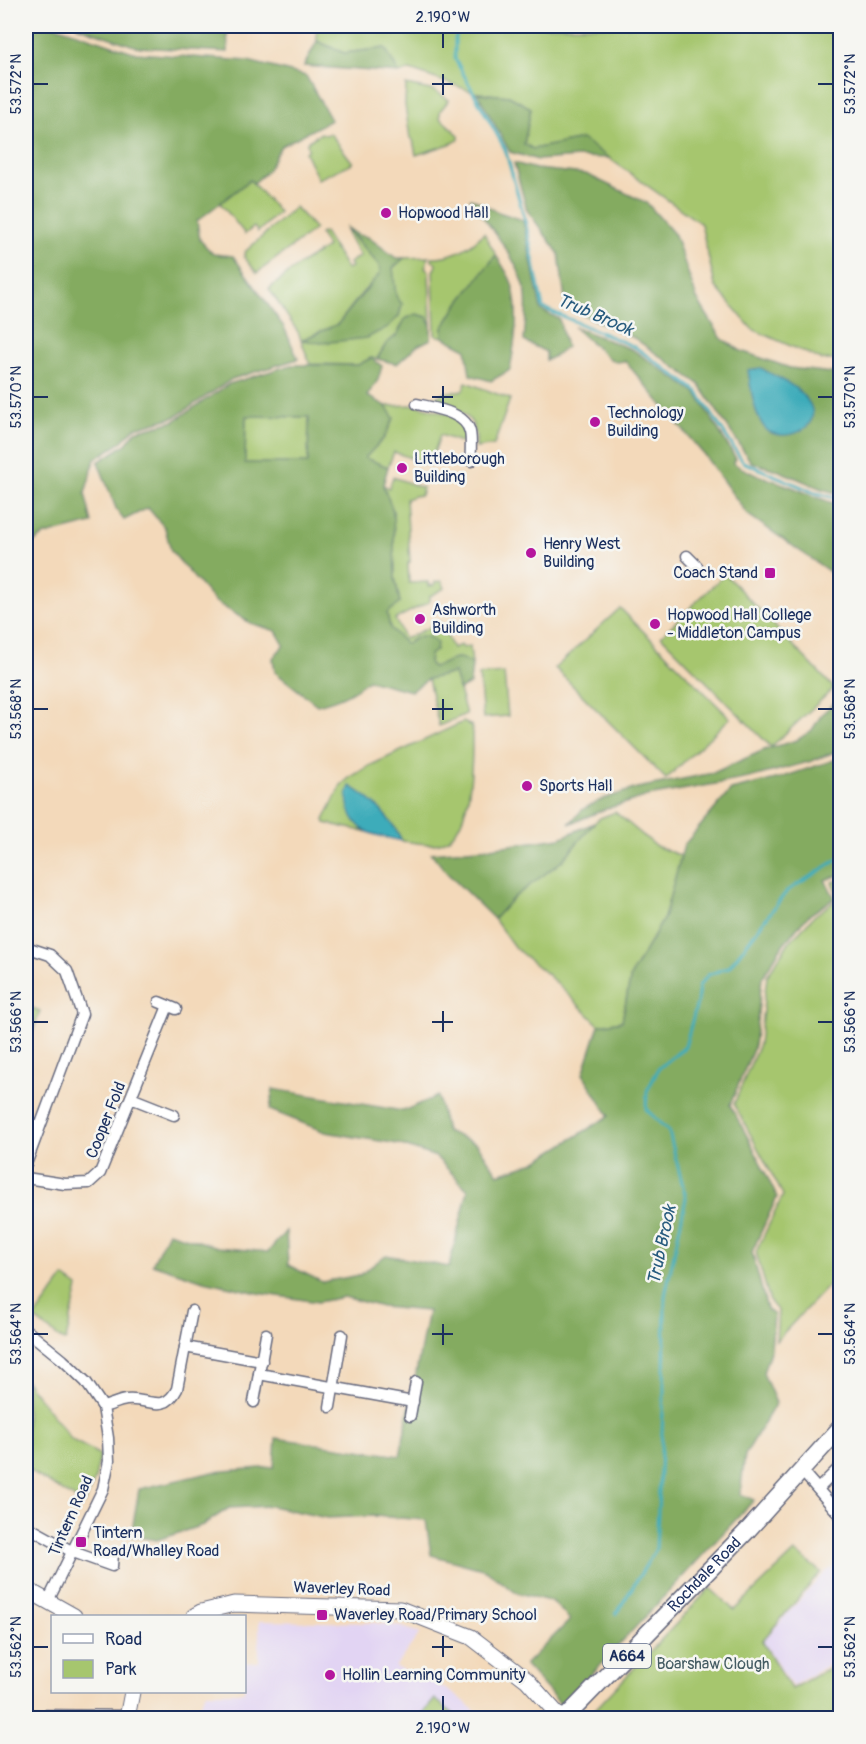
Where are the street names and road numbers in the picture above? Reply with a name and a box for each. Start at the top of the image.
street label: Cooper Fold [82,1079,130,1161]
street label: Tintern Road [44,1473,98,1559]
street label: Rochdale Road [663,1533,746,1616]
street label: Waverley Road [293,1577,391,1601]
road number: A664 [603,1644,651,1668]

